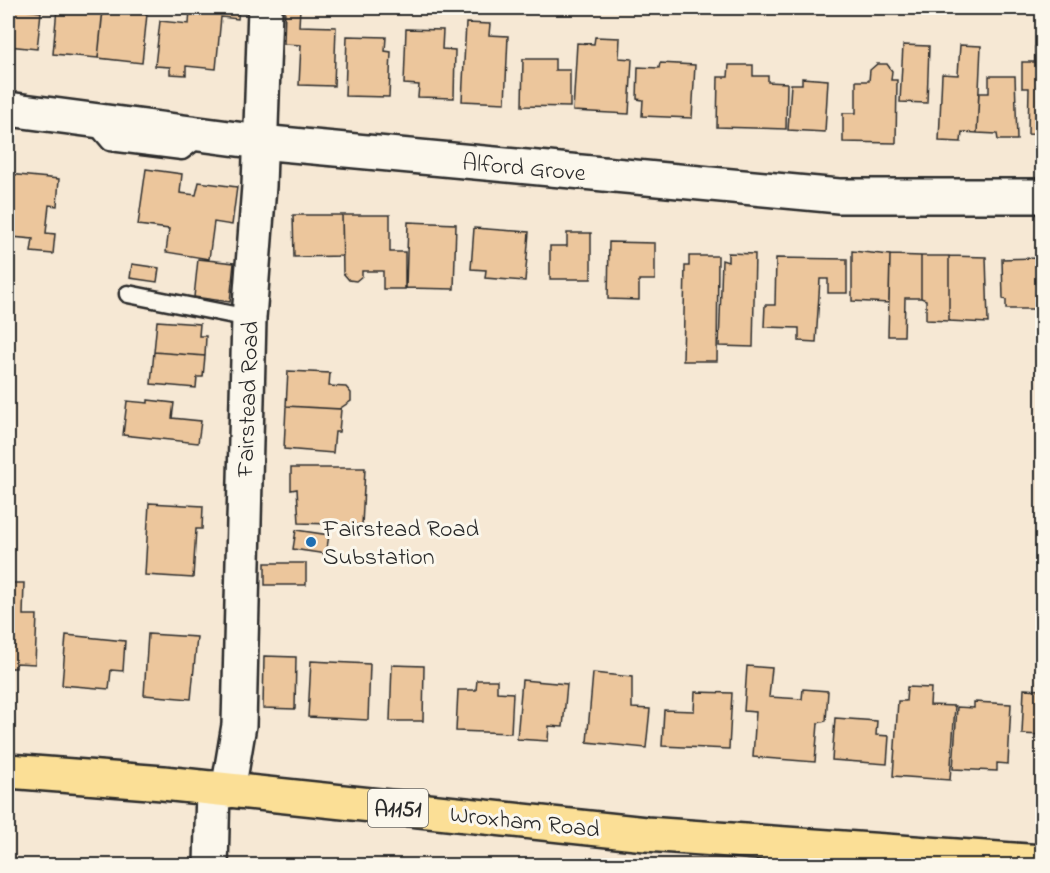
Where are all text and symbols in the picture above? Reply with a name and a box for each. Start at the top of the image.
street label: Alford Grove [461,147,587,192]
street label: Fairstead Road [229,320,270,479]
place label: Fairstead Road Substation [322,513,479,576]
marker: Fairstead Road Substation [304,535,318,549]
road number: A1151 [368,789,428,827]
street label: Wroxham Road [448,798,602,849]

